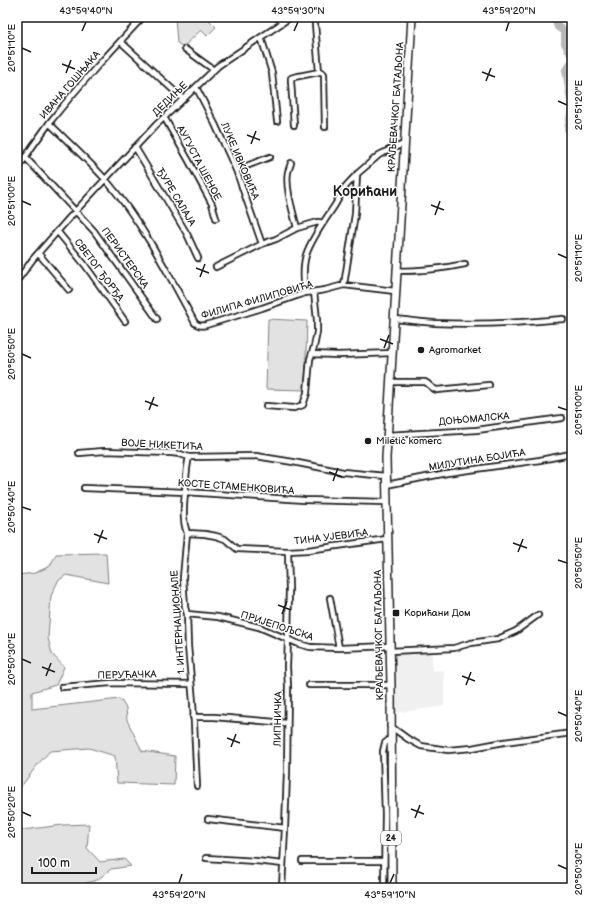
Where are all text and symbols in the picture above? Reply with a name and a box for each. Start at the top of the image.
text: 43°59'40"N [59,5,113,17]
text: 43°59'30"N [271,5,325,17]
text: 43°59'20"N [482,5,536,17]
text: 20°51'10"E [6,23,18,72]
street label: КРАЉЕВАЧКОГ БАТАЉОНА [385,41,407,173]
street label: ИВАНА ГОШЊАКА [37,48,103,121]
street label: ДЕДИЊЕ [150,79,190,119]
text: 20°51'20"E [573,79,585,130]
street label: ЛУКЕ ИВКОВИЋА [218,120,262,202]
street label: АУГУСТА ШЕНОЕ [174,123,224,203]
street label: ЂУРЕ САЛАЈА [154,166,199,229]
text: 20°51'00"E [6,175,18,226]
district label: Корићани [333,183,397,200]
street label: ПЕРИСТЕРСКА [99,225,152,292]
text: 20°51'10"E [573,233,585,282]
street label: СВЕТОГ ЂОРЂА [72,237,127,304]
street label: ФИЛИПА ФИЛИПОВИЋА [200,278,315,322]
text: 20°50'50"E [6,328,18,380]
place label: Agromarket [429,344,481,356]
marker: Agromarket [416,345,426,355]
text: 20°51'00"E [573,384,585,435]
street label: ДОЊОМАЛСКА [438,410,511,428]
place label: Miletić komerc [376,435,442,447]
marker: Miletić komerc [363,436,373,446]
street label: ВОЈЕ НИКЕТИЋА [121,437,204,453]
street label: МИЛУТИНА БОЈИЋА [428,446,527,474]
street label: КОСТЕ СТАМЕНКОВИЋА [177,477,296,497]
text: 20°50'40"E [6,480,18,533]
street label: ТИНА УЈЕВИЋА [293,526,369,547]
text: 20°50'50"E [573,537,585,589]
street label: 1. ИНТЕРНАЦИОНАЛЕ [168,569,188,674]
street label: КРАЉЕВАЧКОГ БАТАЉОНА [372,569,386,700]
place label: Корићани Дом [404,607,471,619]
marker: Корићани Дом [391,608,401,618]
street label: ПРИЈЕПОЉСКА [239,609,316,644]
text: 20°50'30"E [6,632,18,685]
street label: ПЕРУЋАЧКА [97,668,158,682]
text: 20°50'40"E [573,689,585,742]
street label: ЛИПНИЧКА [272,690,284,748]
text: 20°50'20"E [6,785,18,838]
road number: 24 [381,831,401,845]
text: 20°50'30"E [573,842,585,895]
scale bar [32,849,96,875]
text: 100 m [38,856,70,871]
text: 43°59'20"N [152,889,206,901]
text: 43°59'10"N [364,889,416,901]

